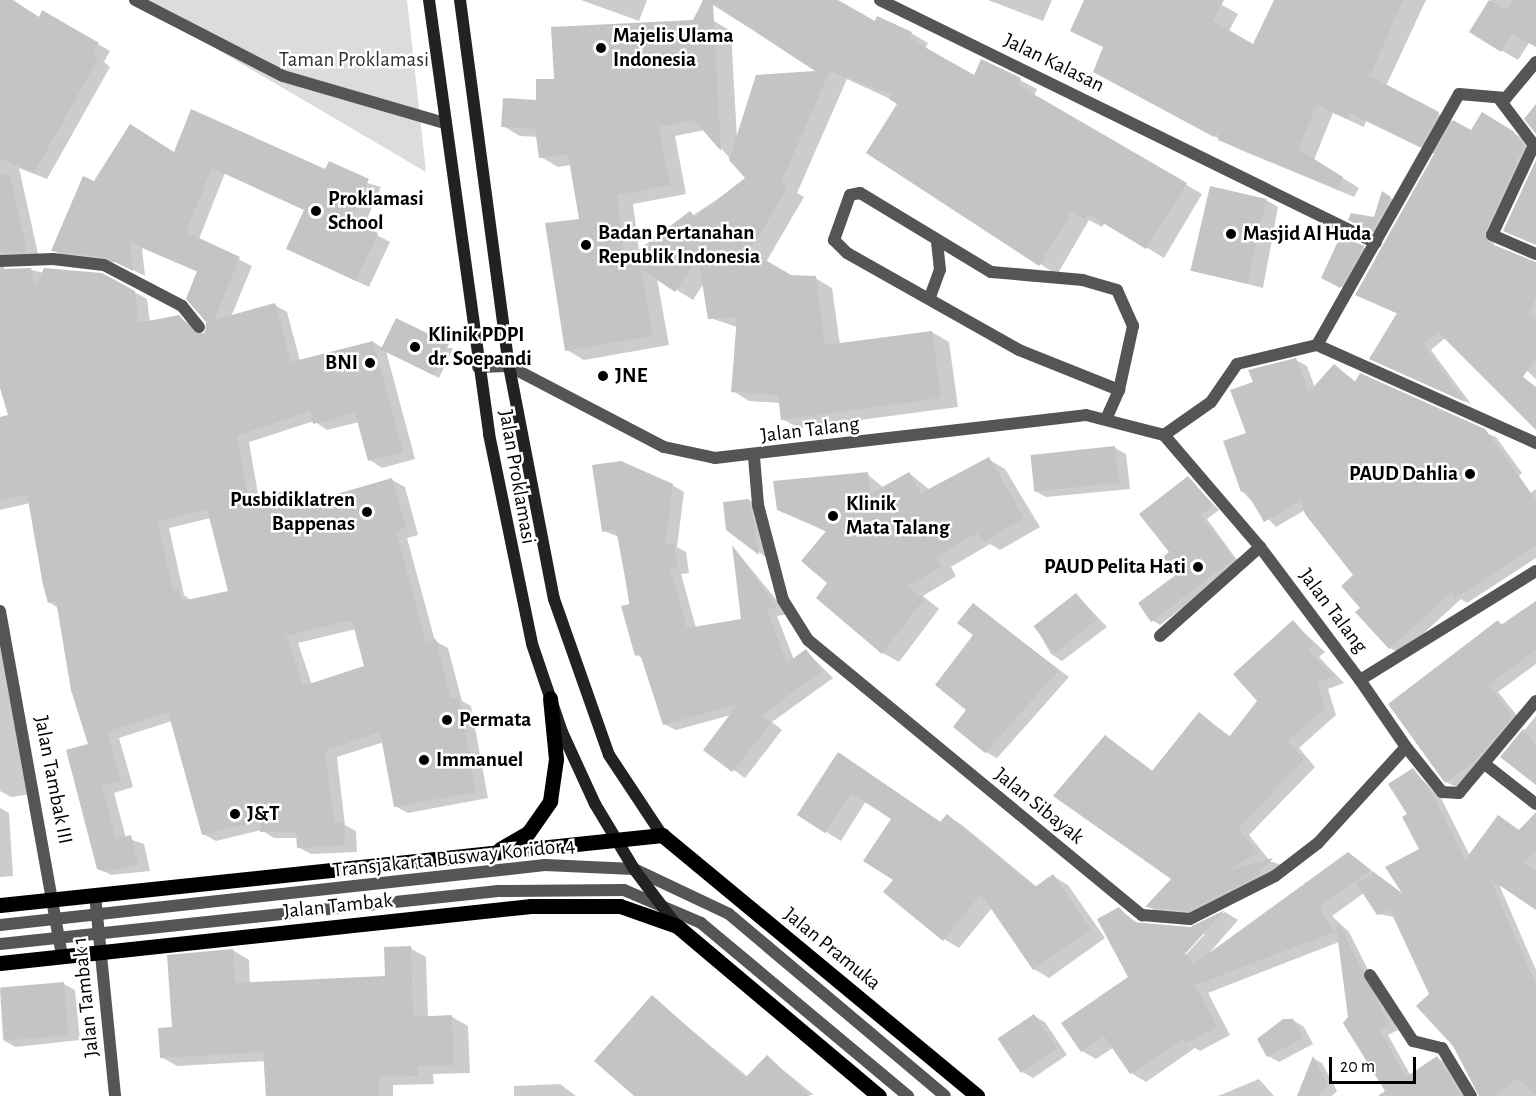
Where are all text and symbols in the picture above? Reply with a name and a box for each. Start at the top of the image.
place label: Majelis Ulama Indonesia [613,23,734,73]
street label: Jalan Kalasan [1000,28,1108,98]
marker: Majelis Ulama Indonesia [594,41,608,55]
park label: Taman Proklamasi [279,47,429,73]
place label: Proklamasi School [328,186,424,236]
marker: Proklamasi School [309,204,323,218]
place label: Badan Pertanahan Republik Indonesia [598,220,760,270]
place label: Masjid Al Huda [1243,221,1371,247]
marker: Masjid Al Huda [1224,227,1238,241]
marker: Badan Pertanahan Republik Indonesia [579,238,593,252]
place label: Klinik PDPI dr. Soepandi [428,322,532,372]
marker: Klinik PDPI dr. Soepandi [406,338,424,356]
place label: BNI [325,350,358,376]
marker: BNI [363,356,377,370]
place label: JNE [615,363,647,389]
marker: JNE [596,369,610,383]
street label: Jalan Proklamasi [493,408,541,546]
street label: Jalan Talang [759,411,861,449]
place label: PAUD Dahlia [1349,461,1458,487]
marker: PAUD Dahlia [1463,467,1477,481]
place label: Pusbidiklatren Bappenas [230,487,355,537]
place label: Klinik Mata Talang [846,491,949,541]
marker: Pusbidiklatren Bappenas [360,505,374,519]
marker: Klinik Mata Talang [824,507,842,525]
place label: PAUD Pelita Hati [1044,554,1186,580]
marker: PAUD Pelita Hati [1191,560,1205,574]
street label: Jalan Talang [1293,564,1373,658]
place label: Permata [459,707,531,733]
marker: Permata [440,713,454,727]
street label: Jalan Tambak III [28,714,78,846]
place label: Immanuel [436,747,523,773]
marker: Immanuel [417,753,431,767]
street label: Jalan Sibayak [989,762,1089,850]
place label: J&T [247,801,280,827]
marker: J&T [228,807,242,821]
street label: Transjakarta Busway Koridor 4 [331,833,577,883]
street label: Jalan Tambak [282,888,394,924]
street label: Jalan Pramuka [778,902,886,996]
street label: Jalan Tambak 1 [67,936,105,1058]
scale bar [1332,1045,1419,1083]
text: 20 m [1340,1058,1375,1076]

